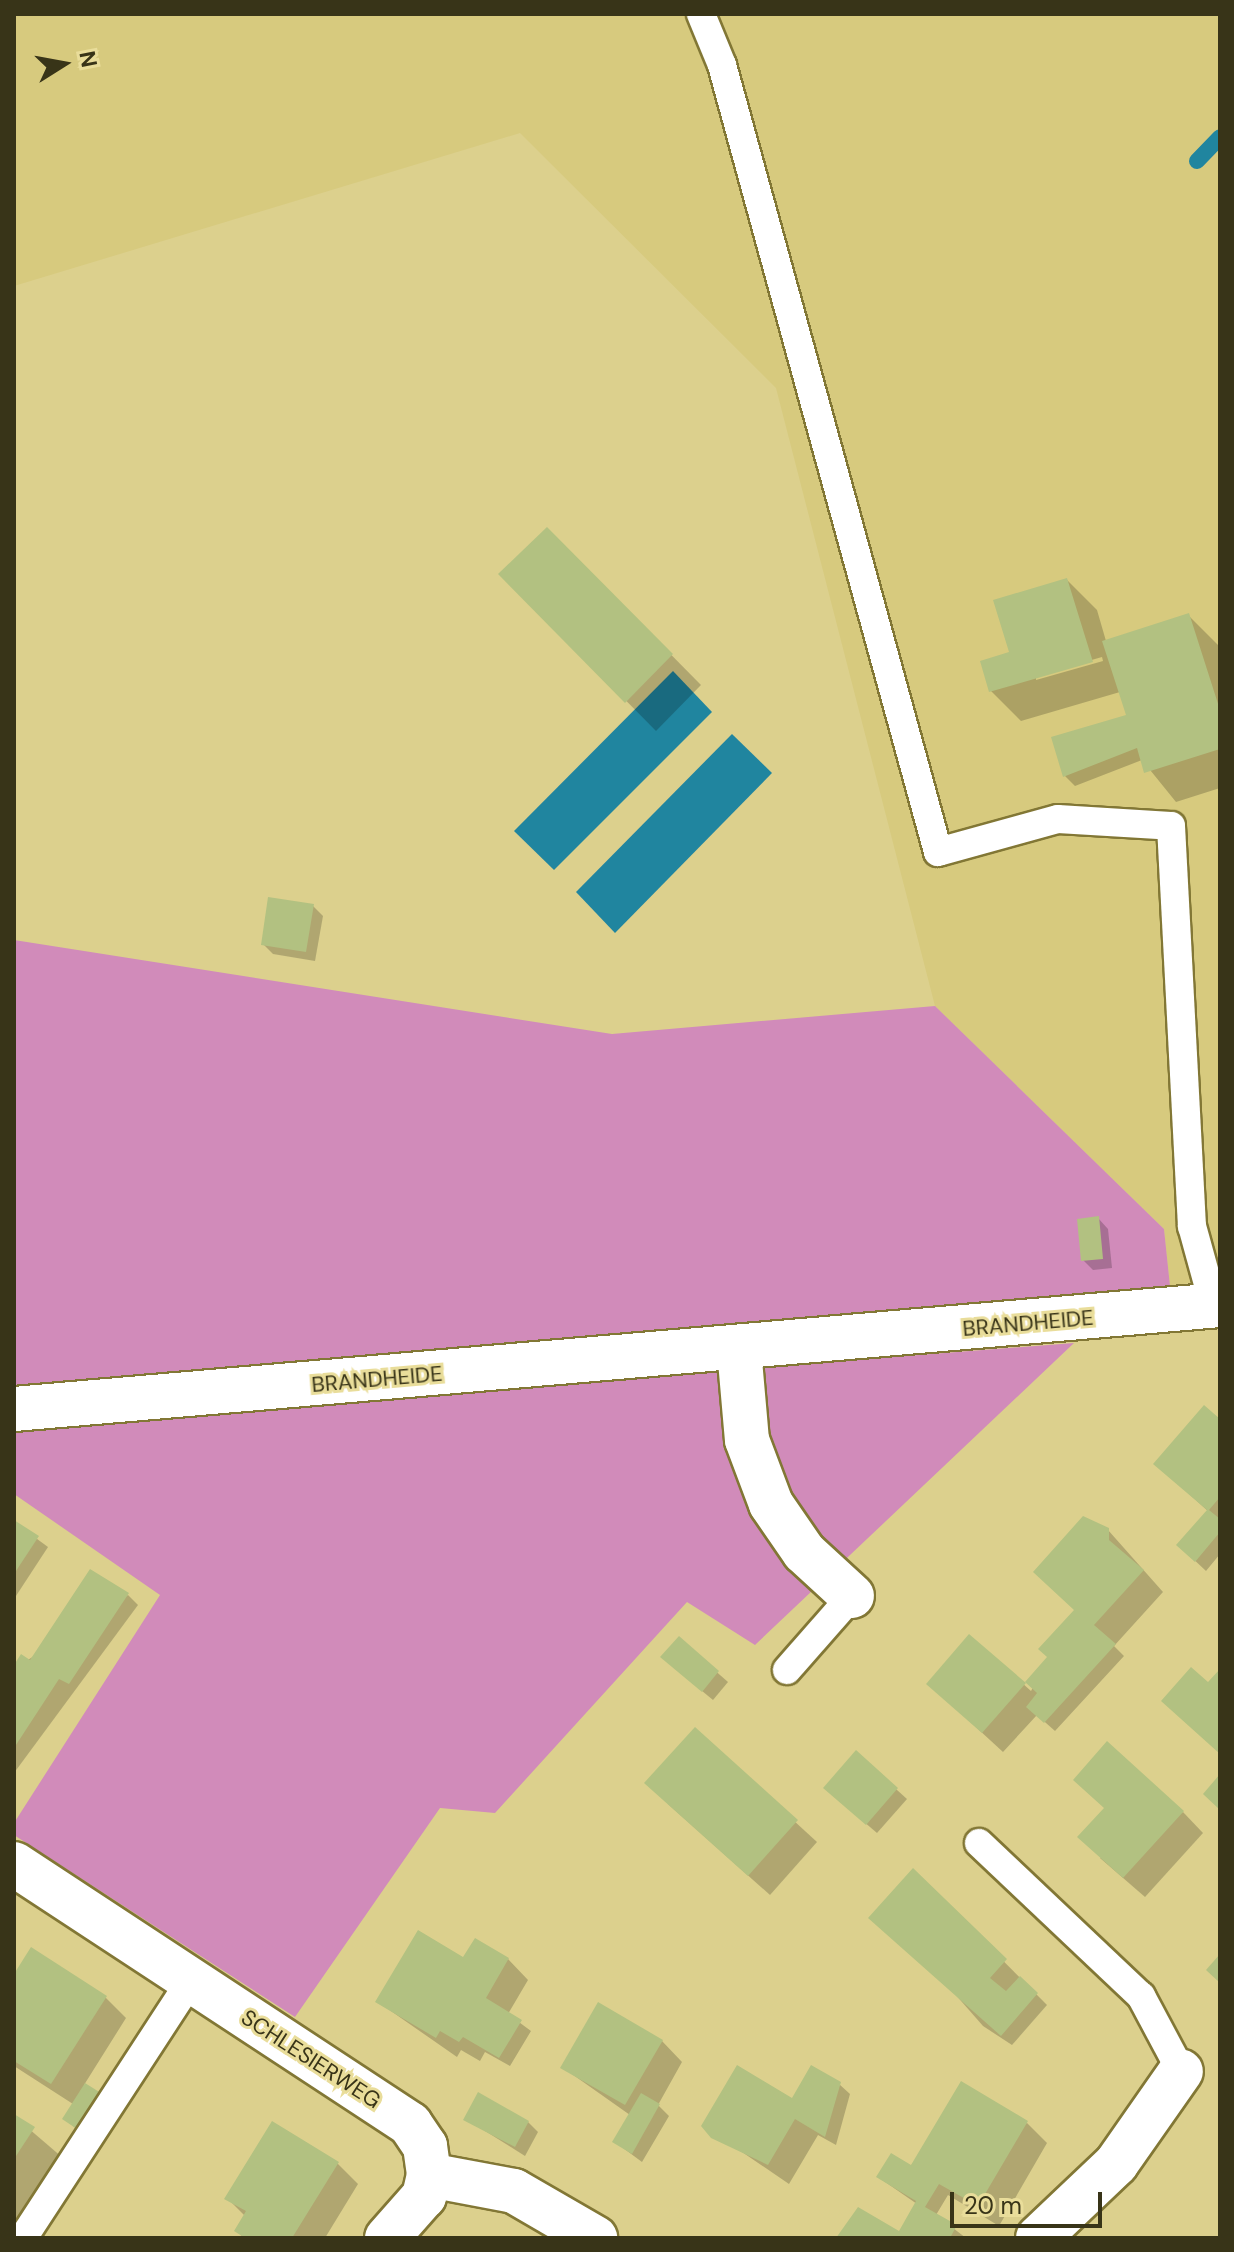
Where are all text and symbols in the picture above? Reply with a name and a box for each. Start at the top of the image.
north arrow [24,24,104,104]
text: N [72,49,104,70]
street label: BRANDHEIDE [961,1304,1095,1342]
street label: BRANDHEIDE [310,1360,444,1398]
street label: SCHLESIERWEG [236,2004,386,2114]
scale bar [954,2176,1106,2226]
text: 20 m [964,2190,1022,2221]

